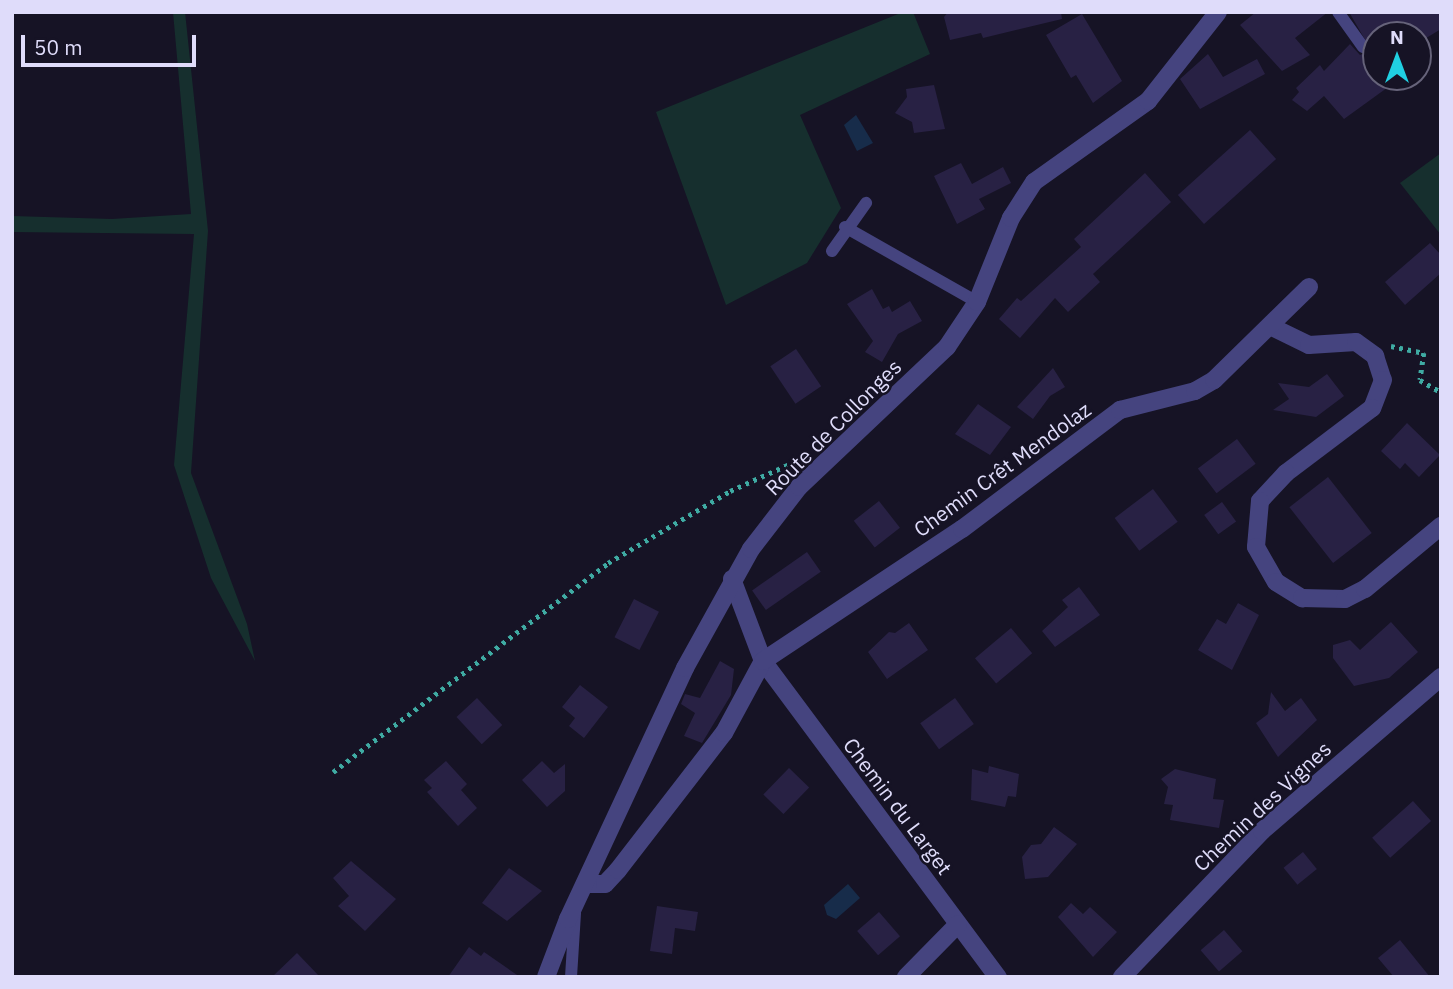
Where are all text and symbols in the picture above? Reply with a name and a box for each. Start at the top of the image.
scale bar [24,21,200,65]
north arrow [1362,21,1432,91]
text: N [1390,25,1404,49]
text: 50 m [34,33,83,61]
street label: Route de Collonges [760,354,906,500]
street label: Chemin Crêt Mendolaz [909,396,1095,542]
street label: Chemin du Larget [838,733,958,879]
street label: Chemin des Vignes [1188,736,1336,876]

